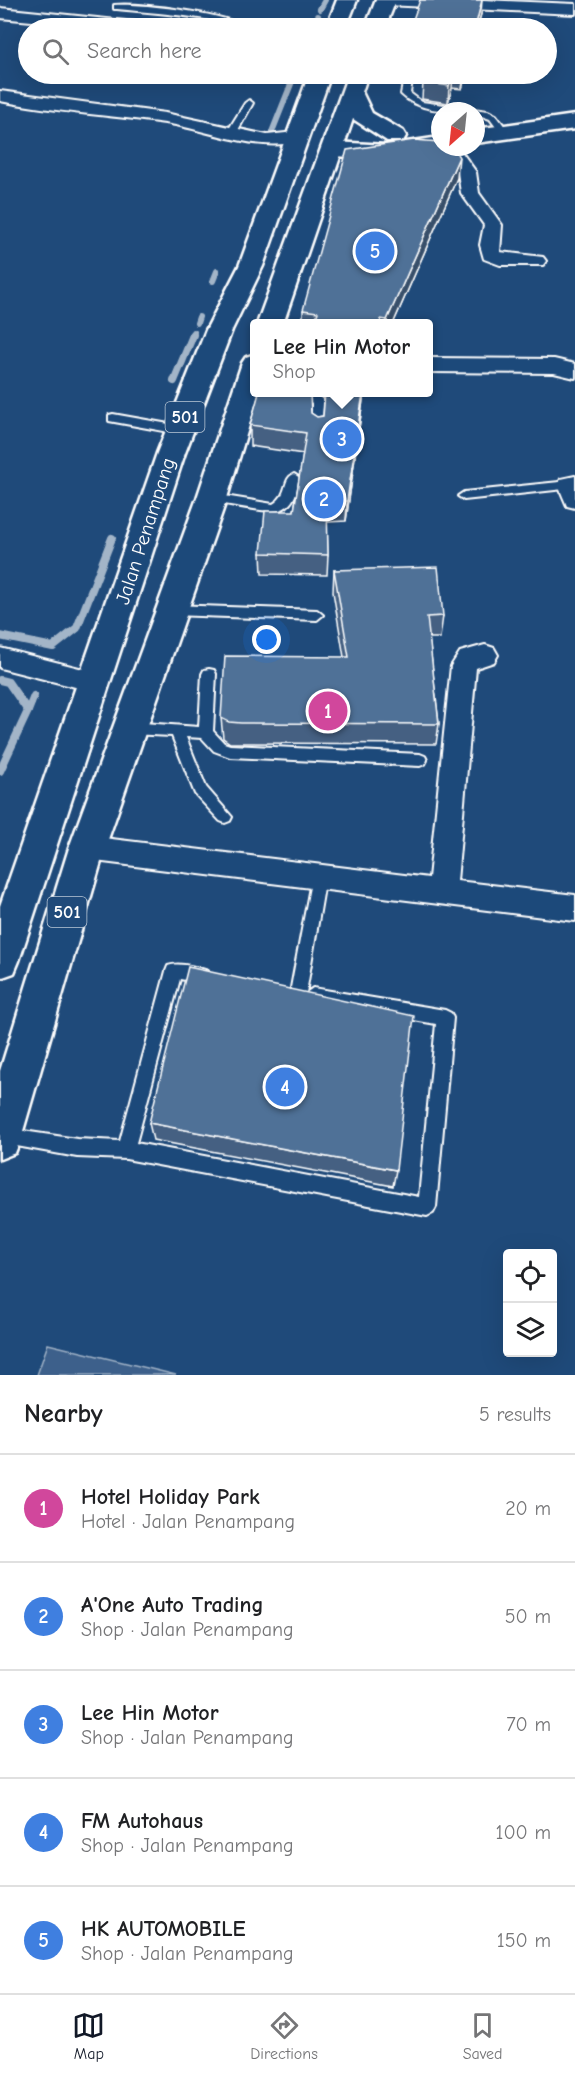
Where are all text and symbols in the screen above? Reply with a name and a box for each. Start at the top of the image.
search box [18,18,557,84]
icon: search [39,35,72,68]
text: Search here [87,38,202,64]
north arrow [431,102,485,156]
pin: 5 [356,228,394,274]
popup [250,319,433,397]
text: Lee Hin Motor [273,334,410,360]
text: Shop [273,360,316,383]
road number: 501 [166,402,204,432]
pin: 3 [322,416,362,462]
street label: Jalan Penampang [111,455,180,607]
pin: 2 [304,476,344,522]
your location [252,625,281,654]
pin: 1 [308,688,348,734]
road number: 501 [48,897,86,927]
pin: 4 [266,1064,304,1110]
map controls [503,1249,557,1357]
button: locate [503,1249,557,1303]
button: layers [503,1303,557,1357]
text: Nearby [24,1399,103,1429]
text: 5 results [479,1403,551,1426]
text: Hotel Holiday Park [81,1484,260,1510]
text: 1 [40,1497,47,1520]
text: 20 m [505,1497,551,1520]
text: Hotel · Jalan Penampang [81,1510,295,1533]
text: A'One Auto Trading [81,1592,263,1618]
text: 2 [39,1605,48,1628]
text: 50 m [505,1605,551,1628]
text: Shop · Jalan Penampang [81,1618,294,1641]
text: Lee Hin Motor [81,1700,219,1726]
text: 3 [39,1713,48,1736]
text: 70 m [506,1713,551,1736]
text: Shop · Jalan Penampang [81,1726,294,1749]
text: FM Autohaus [81,1808,203,1834]
text: 4 [39,1821,48,1844]
text: 100 m [496,1821,551,1844]
text: Shop · Jalan Penampang [81,1834,294,1857]
text: HK AUTOMOBILE [81,1916,246,1942]
text: 5 [38,1929,49,1952]
text: 150 m [497,1929,551,1952]
text: Shop · Jalan Penampang [81,1942,294,1965]
tab: Map [72,2009,105,2063]
tab: Directions [250,2009,318,2063]
tab: Saved [463,2009,503,2063]

